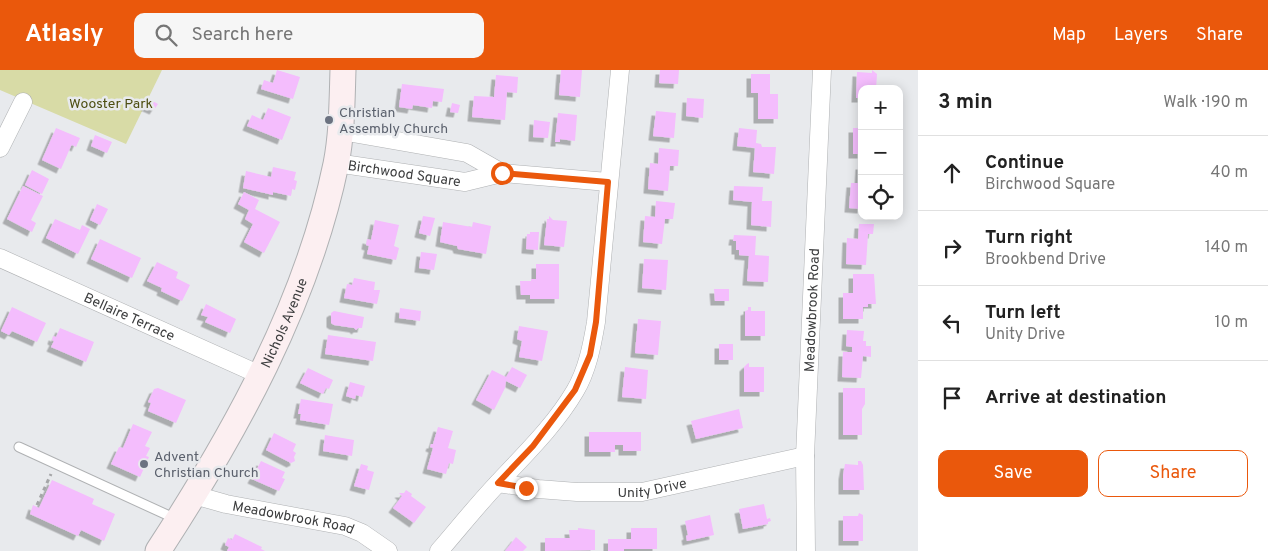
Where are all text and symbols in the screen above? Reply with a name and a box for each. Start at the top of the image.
search box [134,13,484,58]
text: Atlasly [25,20,104,50]
icon: search [152,21,180,49]
text: Search here [192,23,293,47]
text: Map [1052,24,1086,47]
text: Layers [1114,24,1168,47]
text: Share [1196,24,1243,47]
map controls [858,85,903,220]
button: + [858,85,903,130]
text: 3 min [938,89,993,116]
text: Walk · 190 m [1163,93,1248,113]
park label: Wooster Park [69,96,153,113]
place label: Christian Assembly Church [339,105,448,138]
marker: Christian Assembly Church [323,114,335,126]
button: − [858,130,903,175]
text: Continue [985,151,1064,175]
street label: Birchwood Square [346,158,462,191]
icon: ahead [938,159,966,187]
route start [491,162,514,185]
text: 40 m [1210,163,1248,183]
button: locate [858,175,903,220]
text: Birchwood Square [985,175,1115,195]
text: Turn right [985,226,1073,250]
icon: right [938,234,966,262]
text: 140 m [1205,238,1248,258]
street label: Meadowbrook Road [802,248,824,372]
text: Brookbend Drive [985,250,1106,270]
street label: Nichols Avenue [258,276,312,371]
street label: Bellaire Terrace [81,290,177,345]
text: Turn left [985,301,1061,325]
icon: left [938,309,966,337]
text: 10 m [1214,313,1248,333]
text: Unity Drive [985,325,1065,345]
icon: arrive [938,384,966,412]
text: Arrive at destination [985,386,1166,410]
place label: Advent Christian Church [154,449,259,482]
button: Save [938,450,1088,497]
button: Share [1098,450,1248,497]
marker: Advent Christian Church [138,458,150,470]
street label: Unity Drive [617,475,689,502]
route end [515,477,538,500]
street label: Meadowbrook Road [231,498,357,539]

